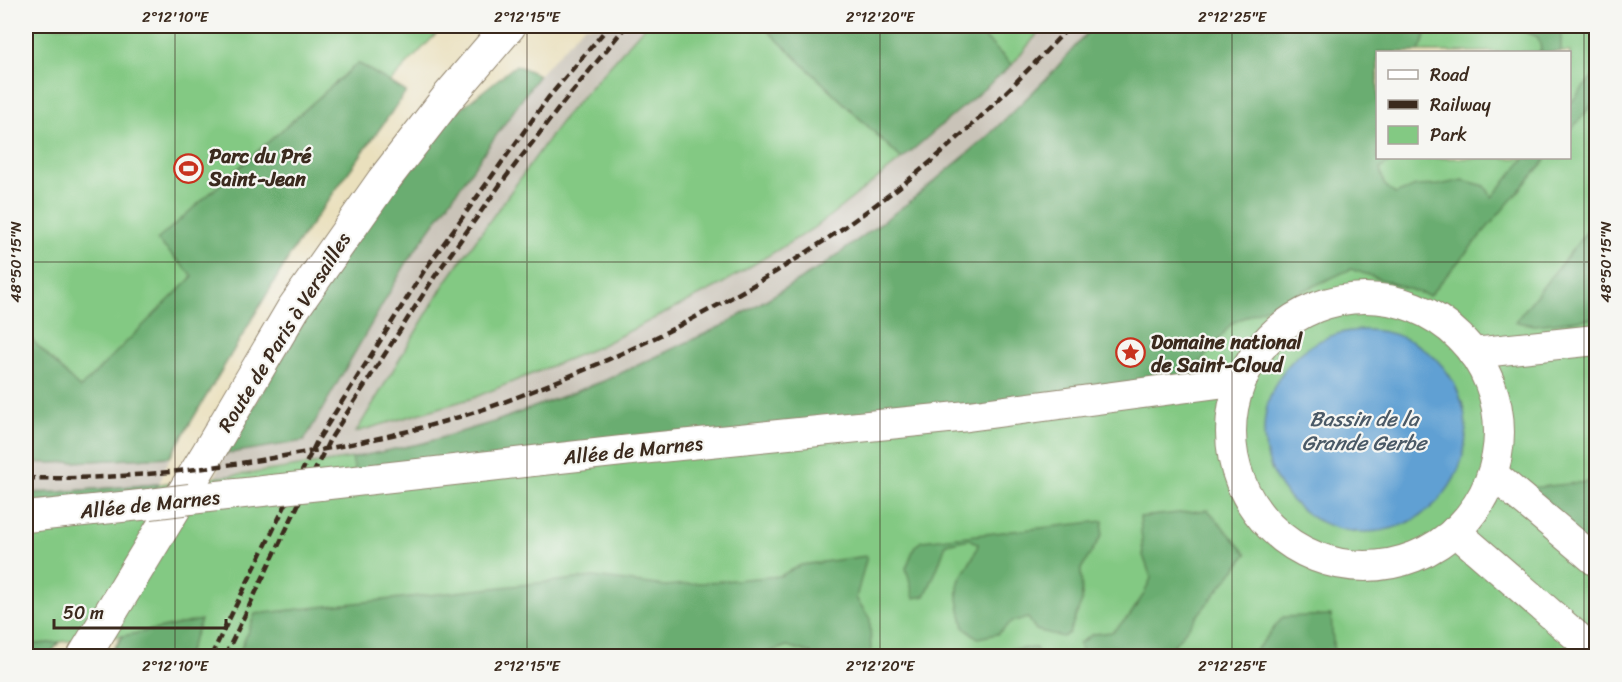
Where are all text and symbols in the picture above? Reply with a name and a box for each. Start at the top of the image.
text: 2°12'10"E [142,4,210,30]
text: 2°12'15"E [494,4,562,30]
text: 2°12'20"E [846,4,916,30]
text: 2°12'25"E [1198,4,1268,30]
legend [1376,51,1571,159]
text: Road [1430,59,1470,91]
text: Railway [1430,89,1492,121]
text: Park [1430,119,1467,151]
place label: Parc du Pré Saint-Jean [208,139,312,197]
sports icon: Parc du Pré Saint-Jean [172,152,204,184]
text: 48°50'15"N [3,221,29,303]
text: 48°50'15"N [1593,221,1619,303]
street label: Route de Paris à Versailles [208,225,361,439]
place label: Domaine national de Saint-Cloud [1151,325,1303,383]
place icon: Domaine national de Saint-Cloud [1114,337,1146,369]
water label: Bassin de la Grande Gerbe [1302,400,1429,462]
street label: Allée de Marnes [561,426,705,475]
street label: Allée de Marnes [78,480,222,529]
scale bar [54,592,226,630]
text: 50 m [63,597,104,629]
text: 2°12'10"E [142,653,210,679]
text: 2°12'15"E [494,653,562,679]
text: 2°12'20"E [846,653,916,679]
text: 2°12'25"E [1198,653,1268,679]

